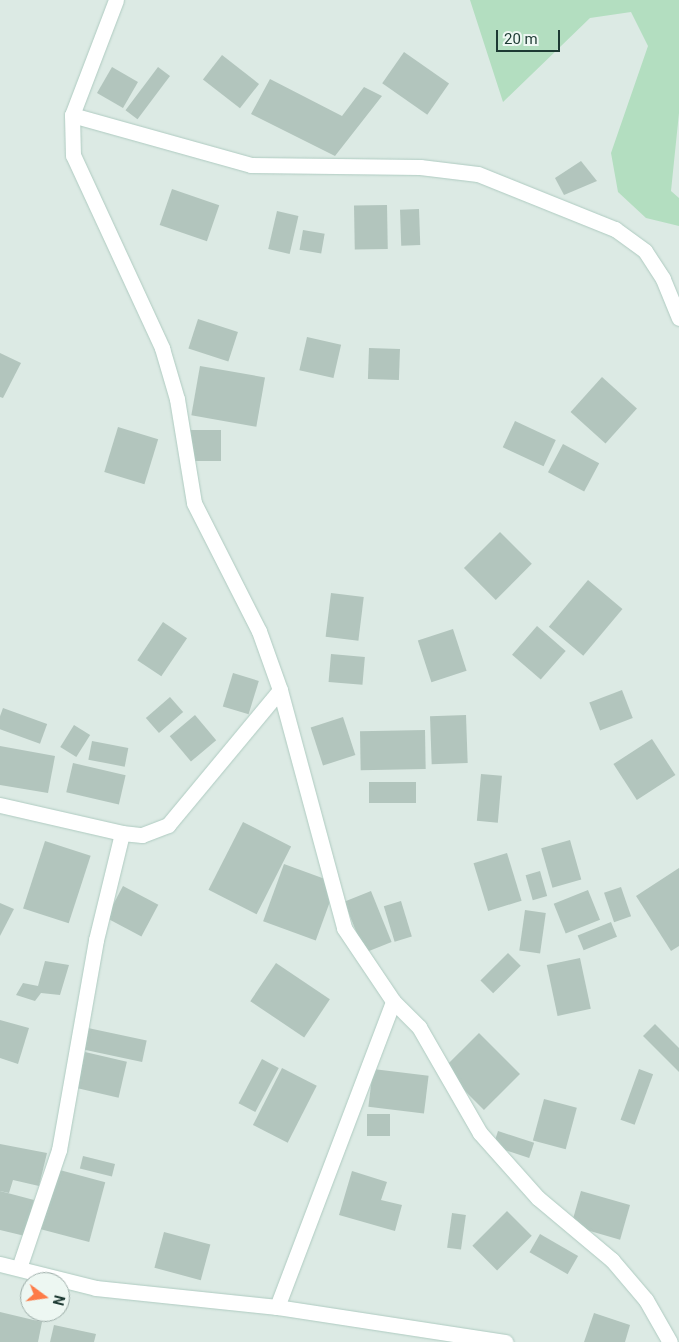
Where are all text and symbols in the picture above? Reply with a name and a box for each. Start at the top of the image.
scale bar [499,20,563,52]
text: 20 m [504,30,538,48]
north arrow [20,1272,70,1322]
text: N [50,1294,68,1307]

